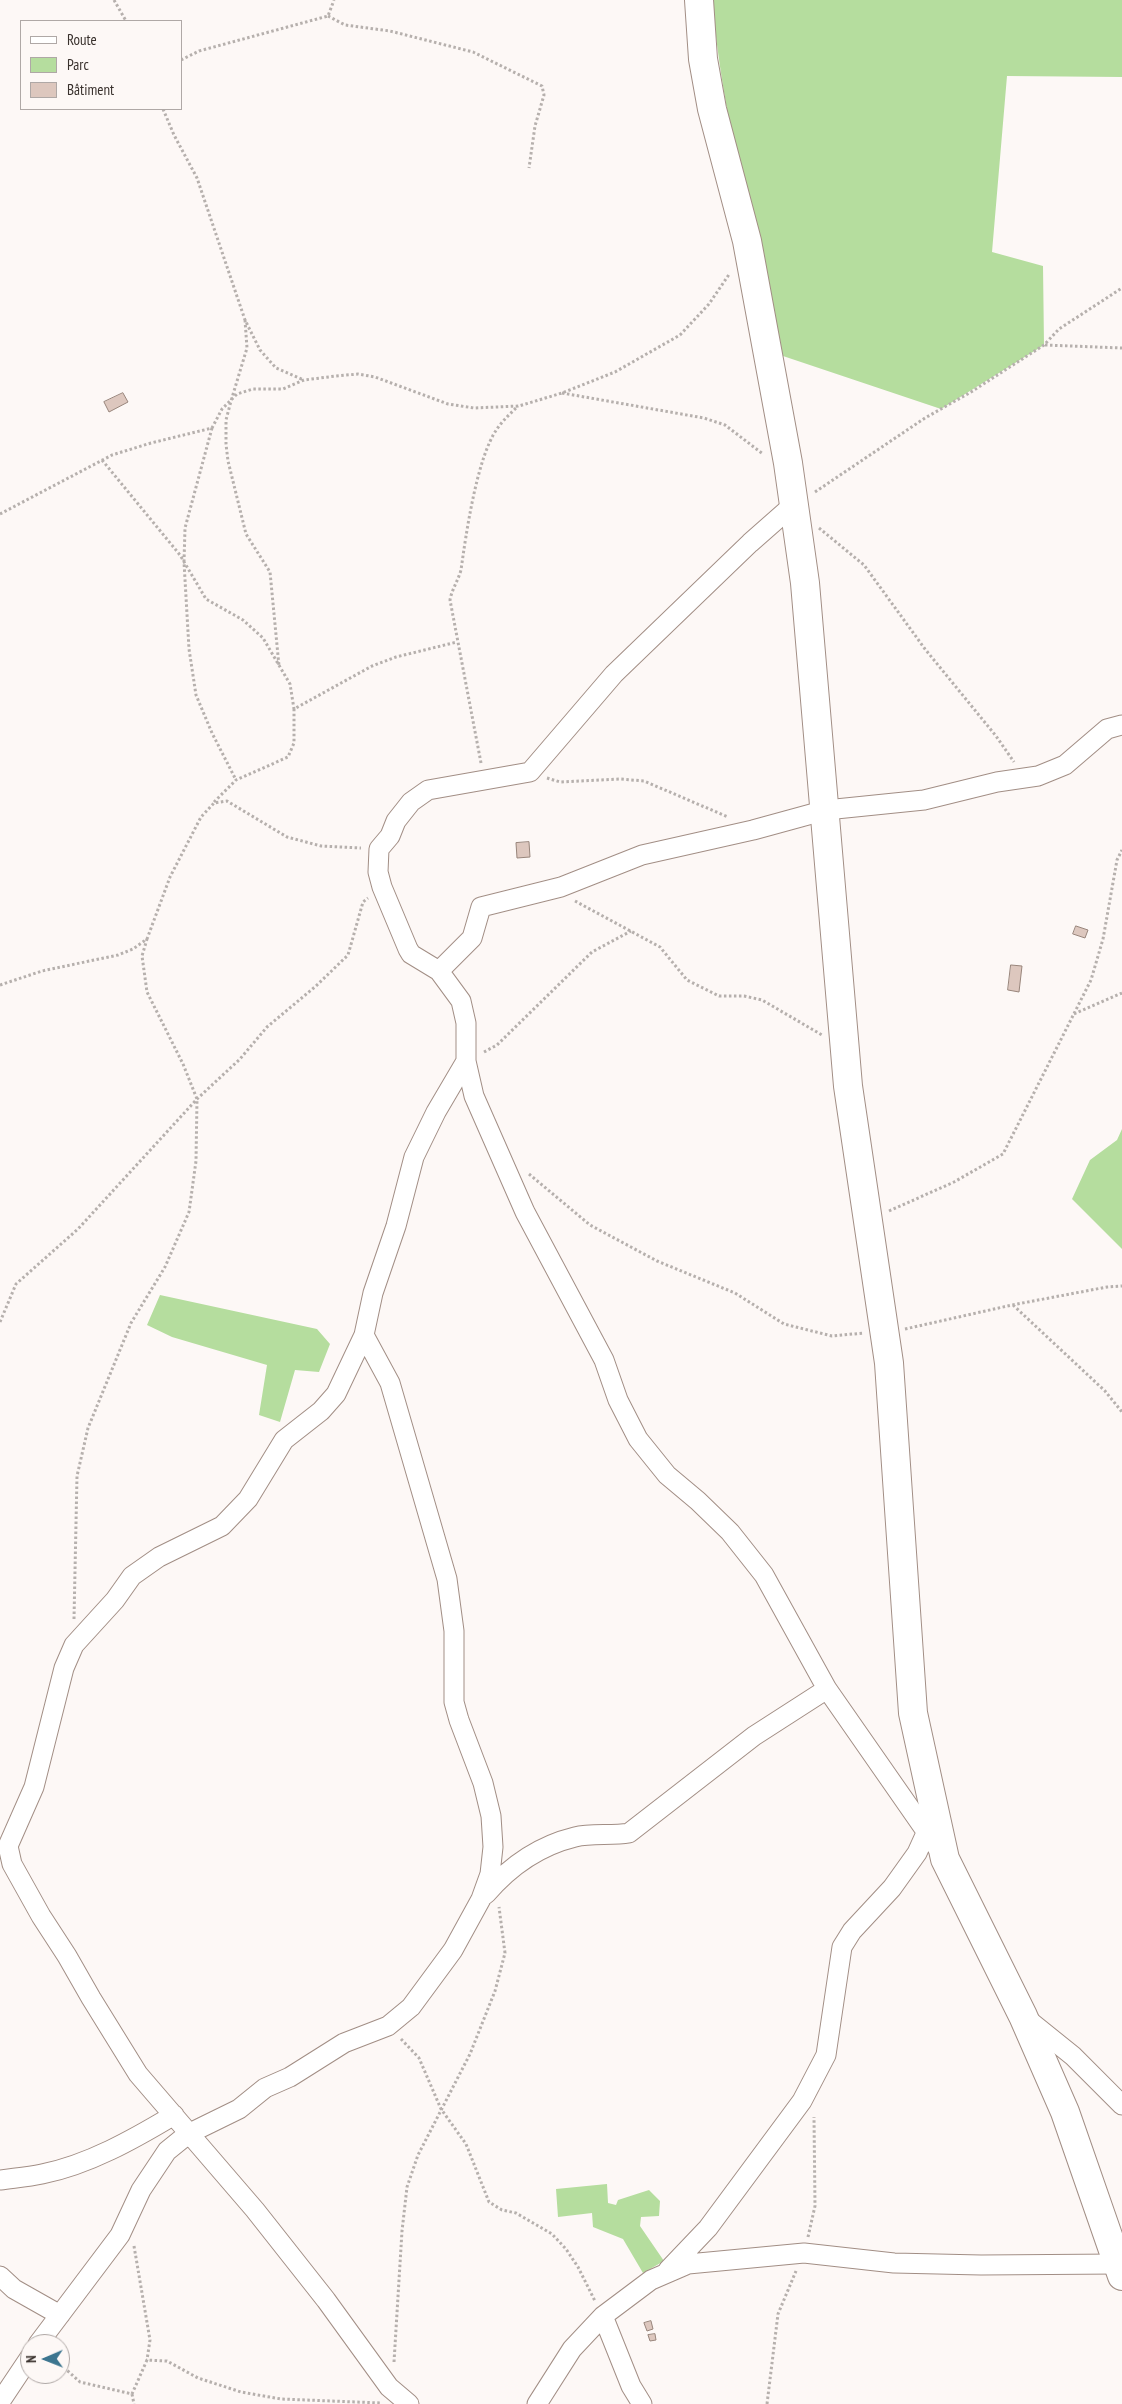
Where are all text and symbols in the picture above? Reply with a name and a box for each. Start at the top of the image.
legend [20,20,182,110]
text: Route [67,30,97,49]
text: Parc [67,55,89,74]
text: Bâtiment [67,80,114,99]
north arrow [20,2334,70,2384]
text: N [22,2355,40,2363]

